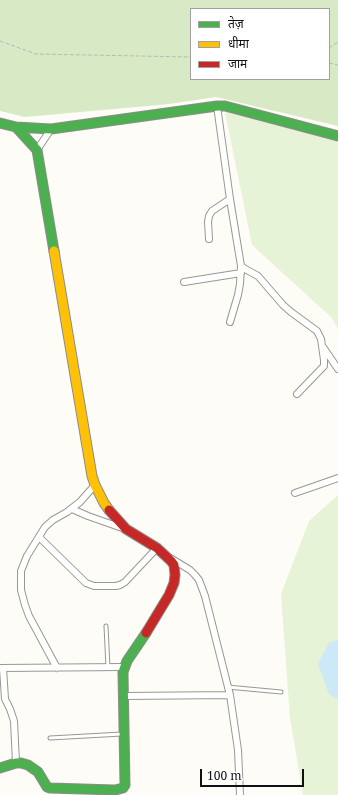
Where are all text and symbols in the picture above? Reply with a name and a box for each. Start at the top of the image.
legend [190,8,330,80]
text: तेज़ [228,15,244,32]
text: धीमा [228,35,249,52]
text: जाम [228,55,247,72]
scale bar [202,761,306,787]
text: 100 m [207,767,242,784]

